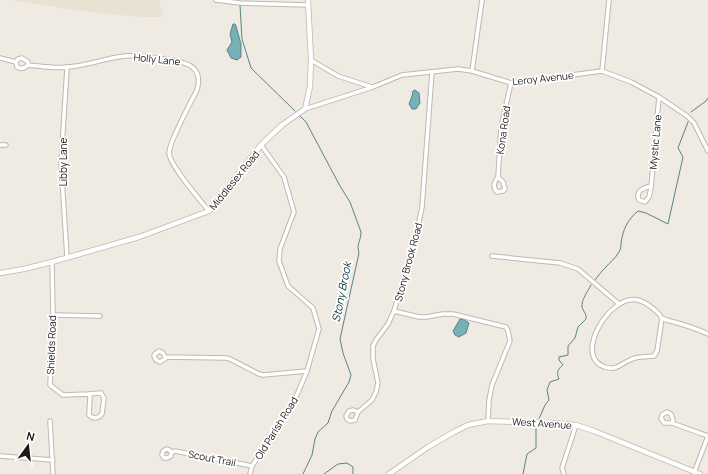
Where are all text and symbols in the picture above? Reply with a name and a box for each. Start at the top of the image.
street label: Holly Lane [133,50,181,68]
street label: Leroy Avenue [512,68,575,88]
street label: Kona Road [493,105,513,155]
street label: Mystic Lane [646,114,664,170]
street label: Libby Lane [56,137,70,186]
street label: Middlesex Road [206,147,262,213]
street label: Stony Brook Road [391,221,425,303]
water label: Stony Brook [328,259,354,323]
street label: Shields Road [43,315,59,375]
street label: Old Parish Road [251,394,301,462]
street label: West Avenue [512,414,573,432]
north arrow [8,426,48,466]
text: N [25,428,37,444]
street label: Scout Trail [187,447,237,469]

